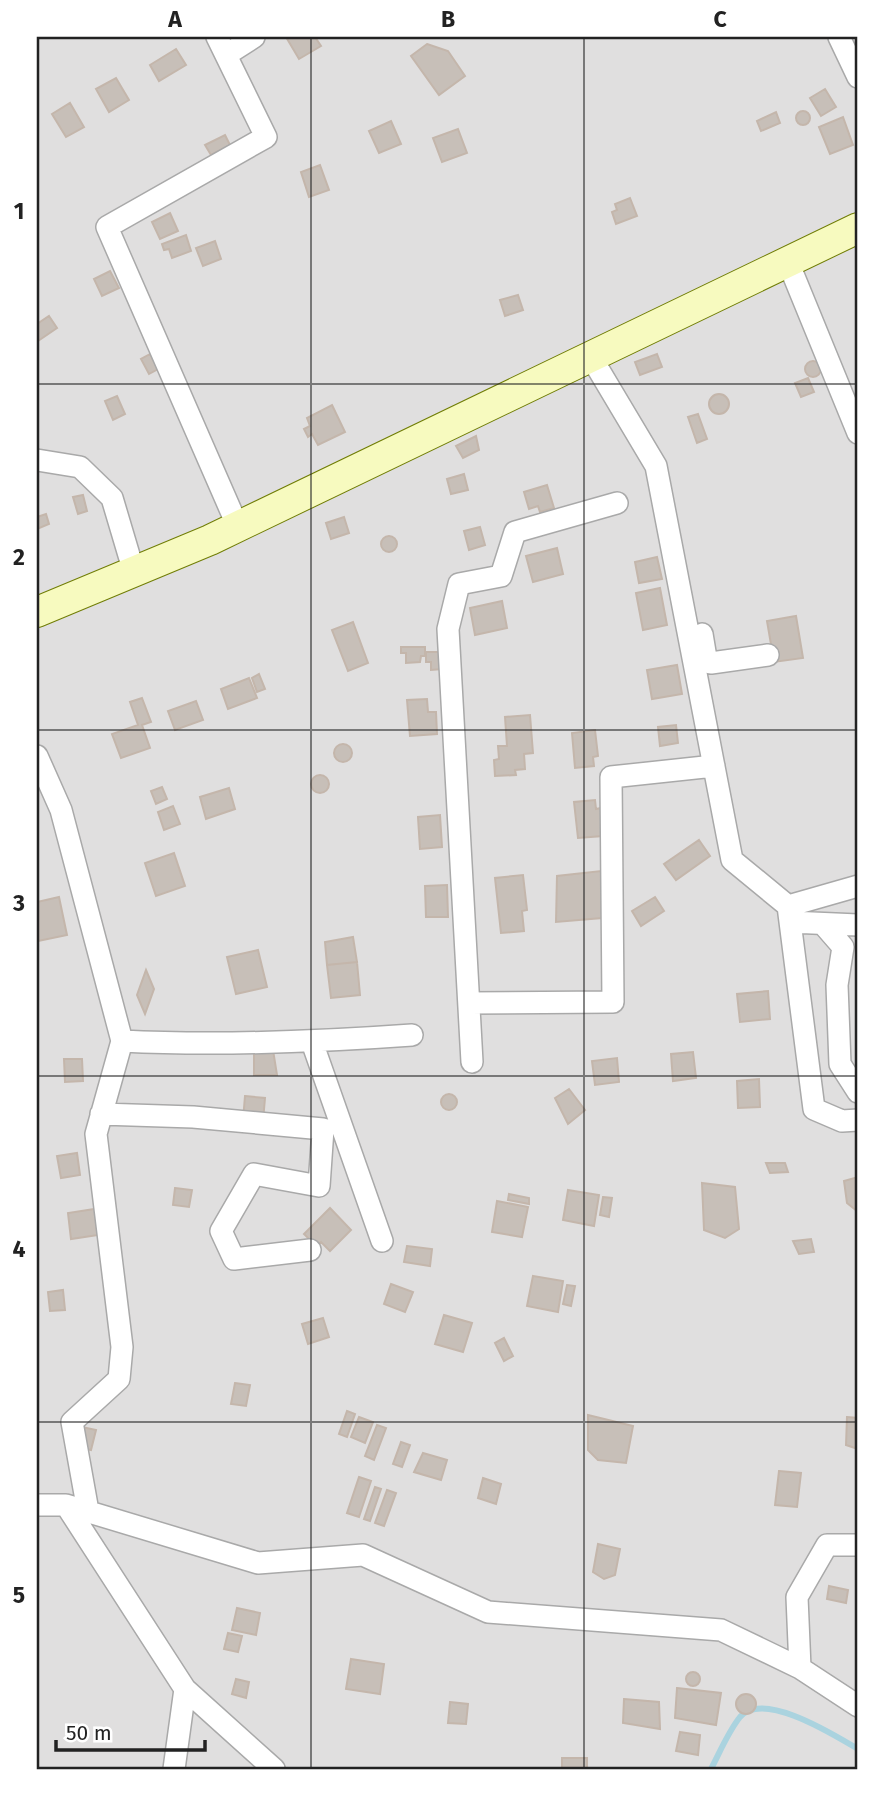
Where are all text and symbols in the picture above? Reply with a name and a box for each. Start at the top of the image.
text: A [167,5,182,33]
text: B [441,5,455,33]
text: C [713,5,727,33]
text: 1 [14,197,24,225]
text: 2 [13,543,25,571]
text: 3 [12,889,25,917]
text: 4 [13,1235,26,1263]
text: 5 [13,1581,25,1609]
scale bar [56,1708,205,1752]
text: 50 m [66,1720,112,1746]

